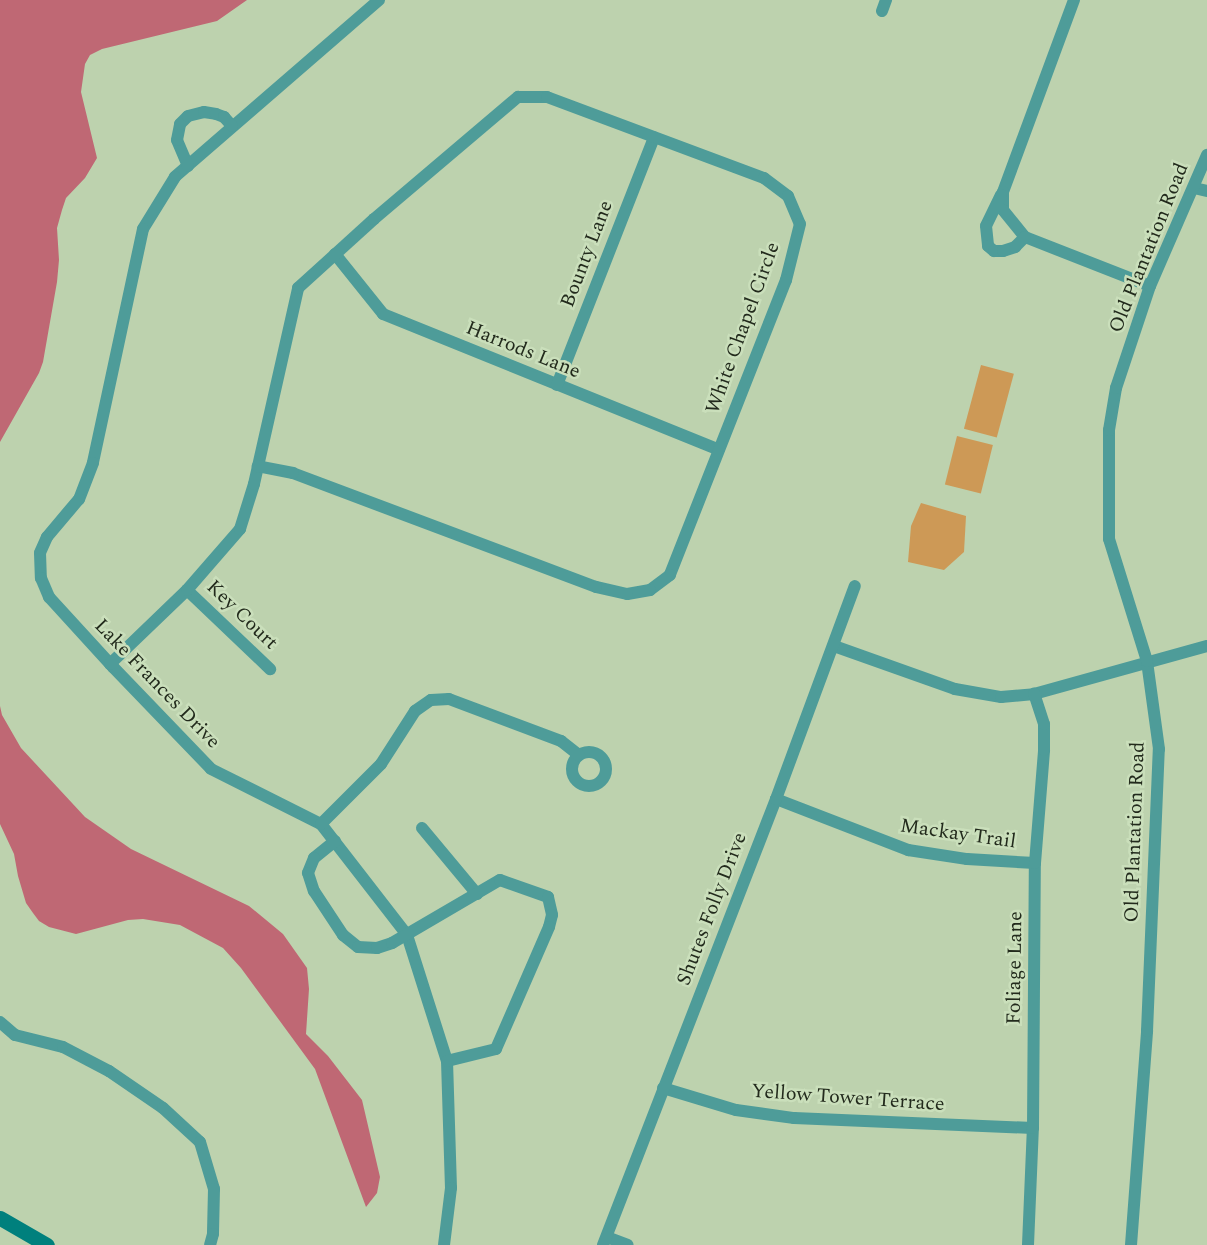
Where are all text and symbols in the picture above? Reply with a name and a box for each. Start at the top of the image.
street label: Old Plantation Road [1104,160,1194,336]
street label: Bounty Lane [556,197,618,311]
street label: White Chapel Circle [701,239,785,417]
street label: Harrods Lane [462,316,584,384]
street label: Key Court [201,575,283,655]
street label: Lake Frances Drive [89,614,225,754]
street label: Old Plantation Road [1120,741,1150,923]
street label: Mackay Trail [899,814,1017,854]
street label: Shutes Folly Drive [672,829,752,989]
street label: Foliage Lane [1002,911,1028,1025]
street label: Yellow Tower Terrace [751,1079,945,1117]

